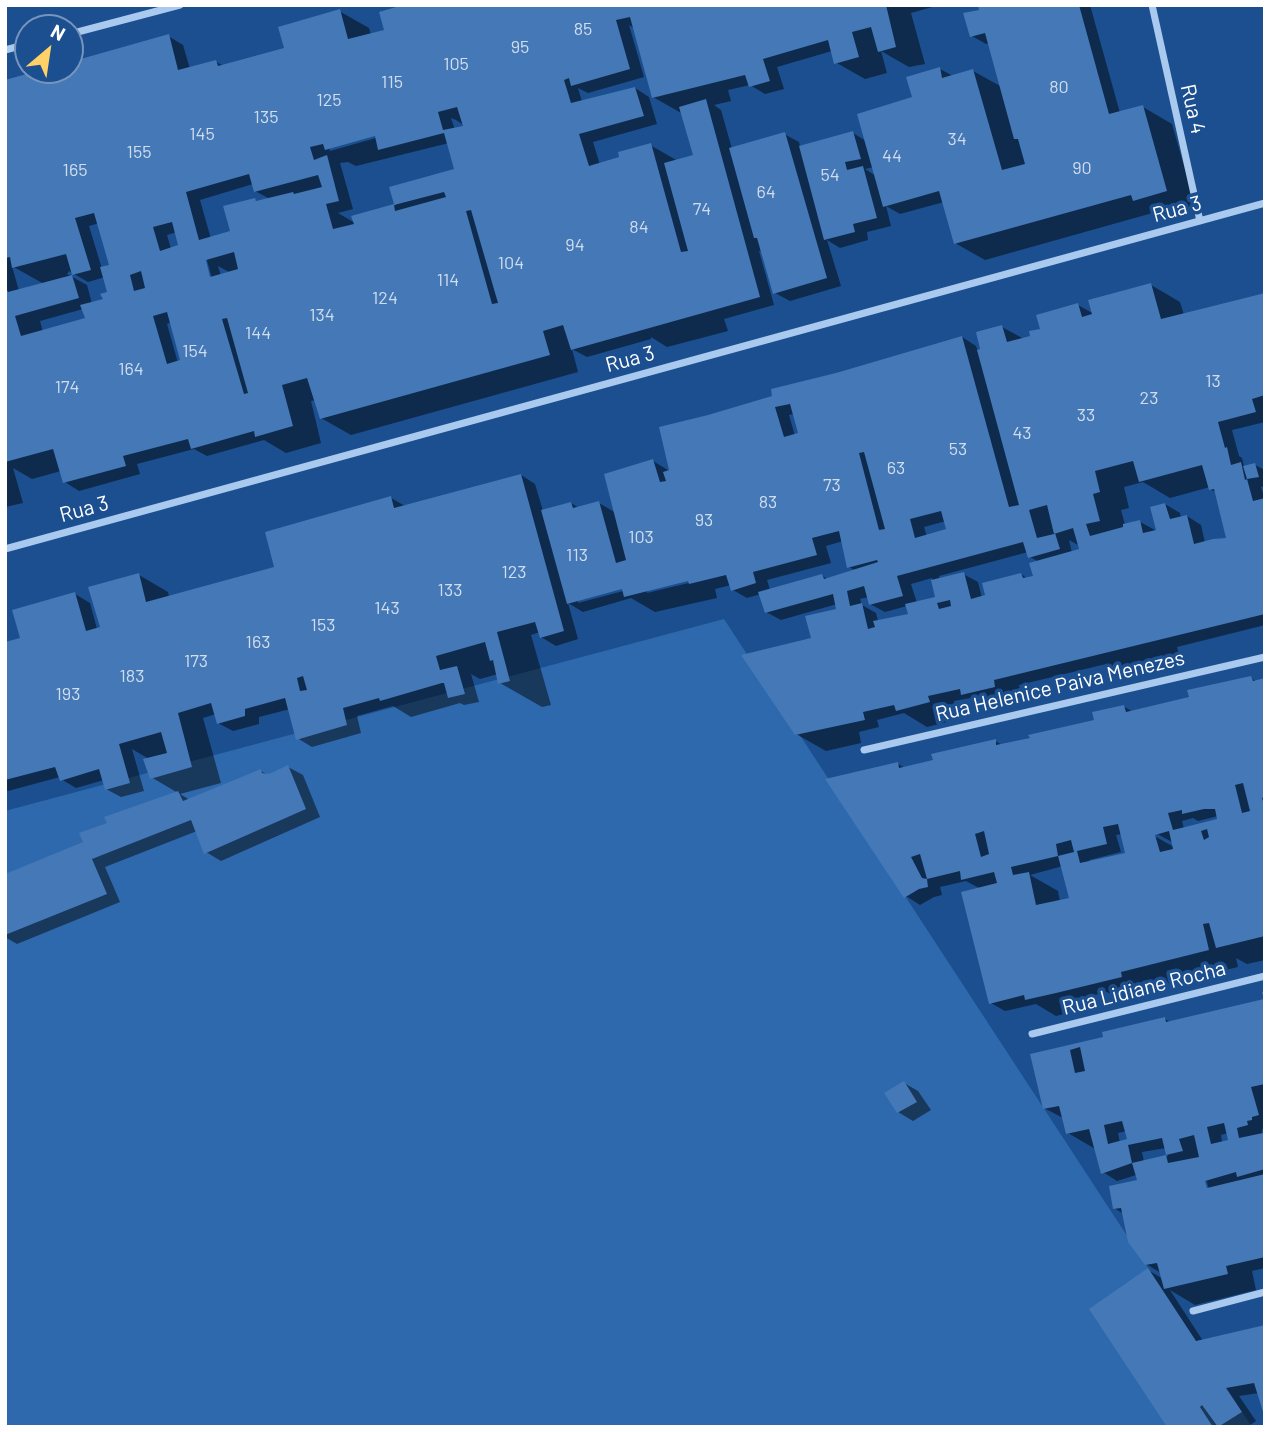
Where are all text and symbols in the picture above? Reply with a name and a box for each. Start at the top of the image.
north arrow [14,14,84,84]
house number: 85 [574,18,592,40]
text: N [47,19,70,45]
house number: 95 [511,36,529,58]
house number: 105 [443,53,469,75]
house number: 115 [381,71,403,93]
house number: 80 [1049,76,1069,98]
street label: Rua 4 [1175,82,1211,136]
house number: 125 [316,89,342,111]
house number: 135 [254,106,278,128]
house number: 145 [189,123,215,145]
house number: 34 [947,128,967,150]
house number: 155 [127,141,151,163]
house number: 44 [882,145,902,167]
house number: 90 [1072,157,1092,179]
house number: 165 [63,159,87,181]
house number: 54 [820,164,840,186]
house number: 64 [756,181,776,203]
street label: Rua 3 [1150,190,1204,228]
house number: 74 [693,198,711,220]
house number: 84 [629,216,649,238]
house number: 94 [565,234,585,256]
house number: 104 [498,252,524,274]
house number: 114 [437,269,459,291]
house number: 124 [372,287,398,309]
house number: 134 [309,304,335,326]
house number: 144 [245,322,271,344]
house number: 154 [182,340,208,362]
street label: Rua 3 [603,340,657,378]
house number: 164 [118,358,144,380]
house number: 13 [1205,370,1221,392]
house number: 174 [55,376,79,398]
house number: 23 [1140,387,1158,409]
house number: 33 [1077,404,1095,426]
house number: 43 [1012,422,1032,444]
house number: 53 [949,438,967,460]
house number: 63 [887,457,905,479]
house number: 73 [823,474,841,496]
street label: Rua 3 [57,490,111,528]
house number: 83 [759,491,777,513]
house number: 93 [695,509,713,531]
house number: 103 [628,526,654,548]
house number: 113 [566,544,588,566]
house number: 123 [501,561,527,583]
house number: 133 [438,579,462,601]
house number: 143 [374,597,400,619]
house number: 153 [311,614,335,636]
house number: 163 [246,631,270,653]
street label: Rua Helenice Paiva Menezes [933,645,1187,727]
house number: 173 [184,650,208,672]
house number: 183 [120,665,144,687]
house number: 193 [56,683,80,705]
street label: Rua Lidiane Rocha [1060,955,1228,1021]

